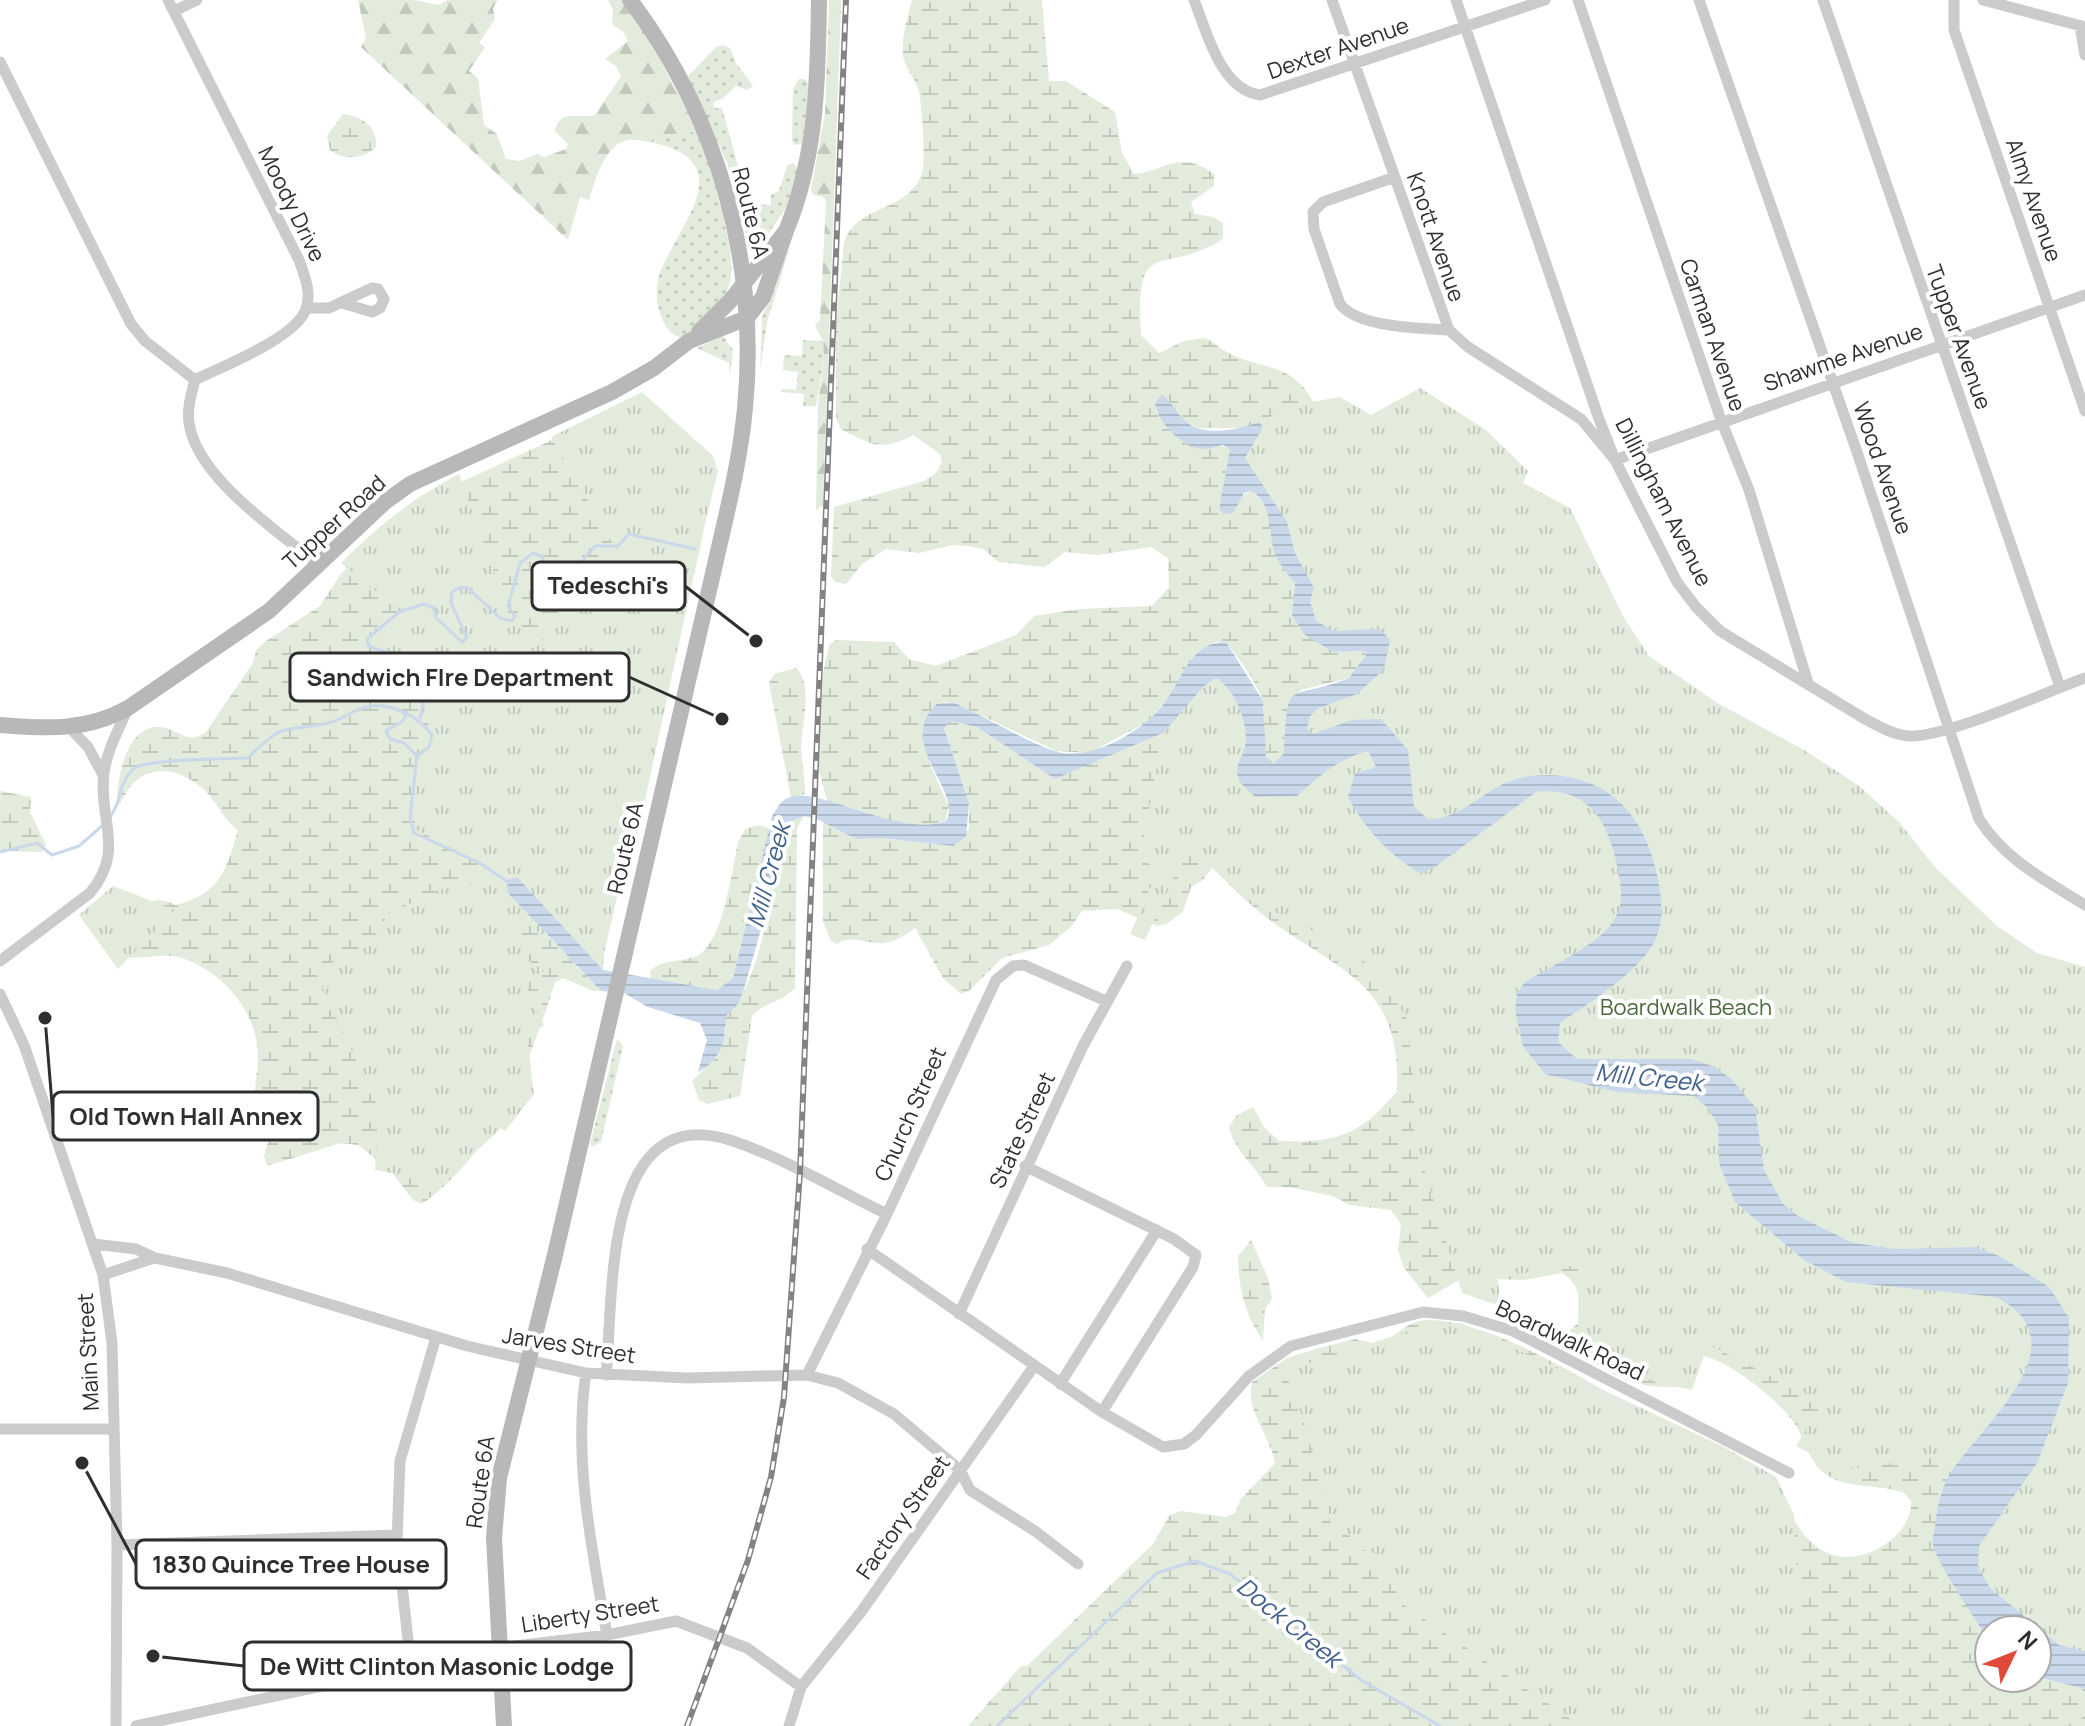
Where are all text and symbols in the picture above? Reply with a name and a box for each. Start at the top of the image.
street label: Dexter Avenue [1263,10,1413,86]
street label: Almy Avenue [1999,134,2069,266]
street label: Moody Drive [251,141,333,267]
street label: Route 6A [725,164,777,262]
street label: Knott Avenue [1400,168,1472,306]
street label: Carman Avenue [1673,255,1753,415]
street label: Tupper Avenue [1919,261,1999,414]
street label: Shawme Avenue [1759,316,1927,398]
street label: Wood Avenue [1846,398,1920,538]
street label: Dillingham Avenue [1609,413,1719,591]
street label: Tupper Road [276,468,392,576]
callout: Tedeschi's [532,562,685,610]
text: Tedeschi's [548,568,668,601]
callout: Sandwich FIre Department [290,653,629,701]
text: Sandwich FIre Department [306,660,614,693]
street label: Route 6A [600,799,650,897]
water label: Mill Creek [738,816,798,931]
park label: Boardwalk Beach [1600,992,1772,1022]
street label: Church Street [867,1042,953,1186]
water label: Mill Creek [1594,1054,1707,1099]
street label: State Street [982,1067,1062,1193]
callout: Old Town Hall Annex [53,1092,318,1140]
text: Old Town Hall Annex [70,1099,303,1132]
street label: Main Street [70,1292,106,1412]
street label: Boardwalk Road [1491,1292,1649,1388]
street label: Jarves Street [500,1320,638,1370]
street label: Route 6A [459,1434,501,1530]
street label: Factory Street [849,1449,957,1585]
callout: 1830 Quince Tree House [136,1540,446,1588]
text: 1830 Quince Tree House [152,1547,430,1580]
water label: Dock Creek [1231,1569,1352,1676]
street label: Liberty Street [519,1588,661,1640]
north arrow [1973,1614,2053,1694]
text: N [2011,1624,2044,1656]
callout: De Witt Clinton Masonic Lodge [244,1642,631,1690]
text: De Witt Clinton Masonic Lodge [260,1649,614,1682]

